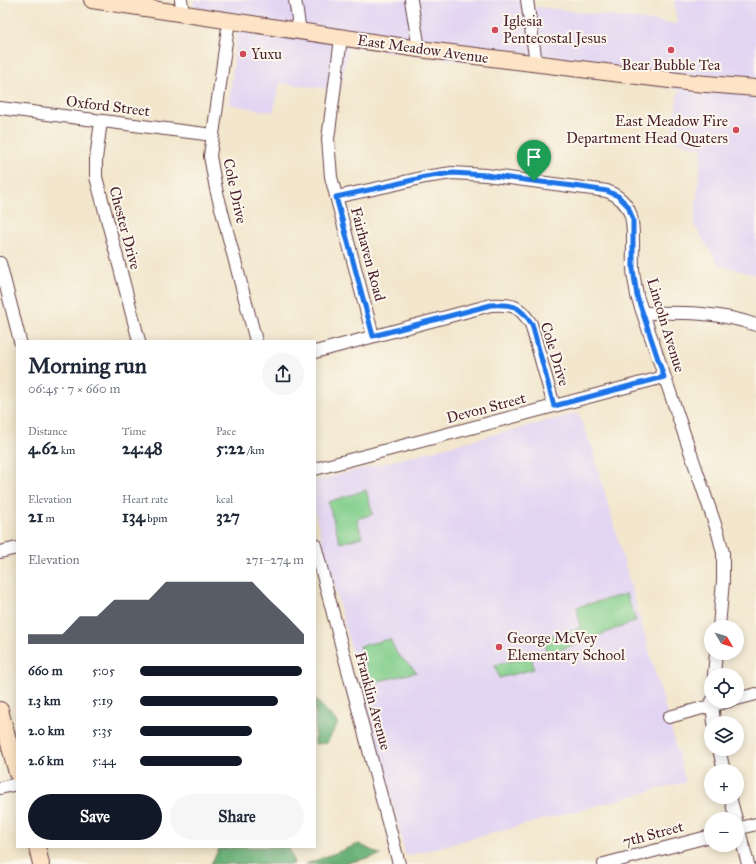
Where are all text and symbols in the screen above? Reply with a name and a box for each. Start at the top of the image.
place label: Iglesia Pentecostal Jesus [503,12,606,48]
marker: Iglesia Pentecostal Jesus [490,25,500,35]
street label: East Meadow Avenue [356,31,490,67]
place label: Yuxu [251,45,282,63]
marker: Bear Bubble Tea [666,45,676,55]
marker: Yuxu [238,49,248,59]
place label: Bear Bubble Tea [622,56,721,74]
street label: Oxford Street [65,92,152,120]
place label: East Meadow Fire Department Head Quaters [566,112,728,147]
marker: East Meadow Fire Department Head Quaters [731,125,741,135]
pin [517,140,551,181]
icon: arrive [523,146,545,168]
street label: Cole Drive [219,157,251,225]
street label: Chester Drive [105,184,145,272]
street label: Fairhaven Road [347,205,389,303]
street label: Lincoln Avenue [643,276,689,374]
street label: Cole Drive [537,320,573,388]
text: Morning run [28,352,147,379]
button: share [262,353,304,395]
text: 06:45 · 7 × 660 m [28,381,120,397]
street label: Devon Street [444,389,528,427]
text: Distance [28,425,67,438]
text: Time [122,425,146,438]
text: Pace [216,425,236,438]
text: 4.62 [28,438,59,459]
text: 24:48 [122,438,163,459]
text: 5:22 [216,438,245,459]
text: km [59,444,75,457]
text: /km [245,444,265,457]
text: Elevation [28,493,72,506]
text: Heart rate [122,493,168,506]
text: kcal [216,493,233,506]
text: 21 [28,506,43,527]
text: 134 [122,506,145,527]
text: 327 [216,506,240,527]
text: m [43,512,55,525]
text: bpm [145,512,167,525]
text: Elevation [28,552,80,568]
text: 271–274 m [245,552,304,568]
north arrow [704,620,744,660]
map controls [704,620,744,852]
place label: George McVey Elementary School [507,629,626,664]
marker: George McVey Elementary School [494,642,504,652]
street label: Franklin Avenue [351,650,395,752]
text: 660 m [28,663,63,679]
text: 5:05 [92,663,115,679]
button: locate [704,668,744,708]
text: 1.3 km [28,693,61,709]
text: 5:19 [92,693,113,709]
button: layers [704,716,744,756]
text: 2.0 km [28,723,65,739]
text: 5:35 [92,723,113,739]
text: 2.6 km [28,753,64,769]
text: 5:44 [92,753,116,769]
button: + [704,764,744,804]
button: Save [28,794,162,840]
button: Share [170,794,304,840]
button: − [704,812,744,852]
street label: 7th Street [621,817,686,851]

